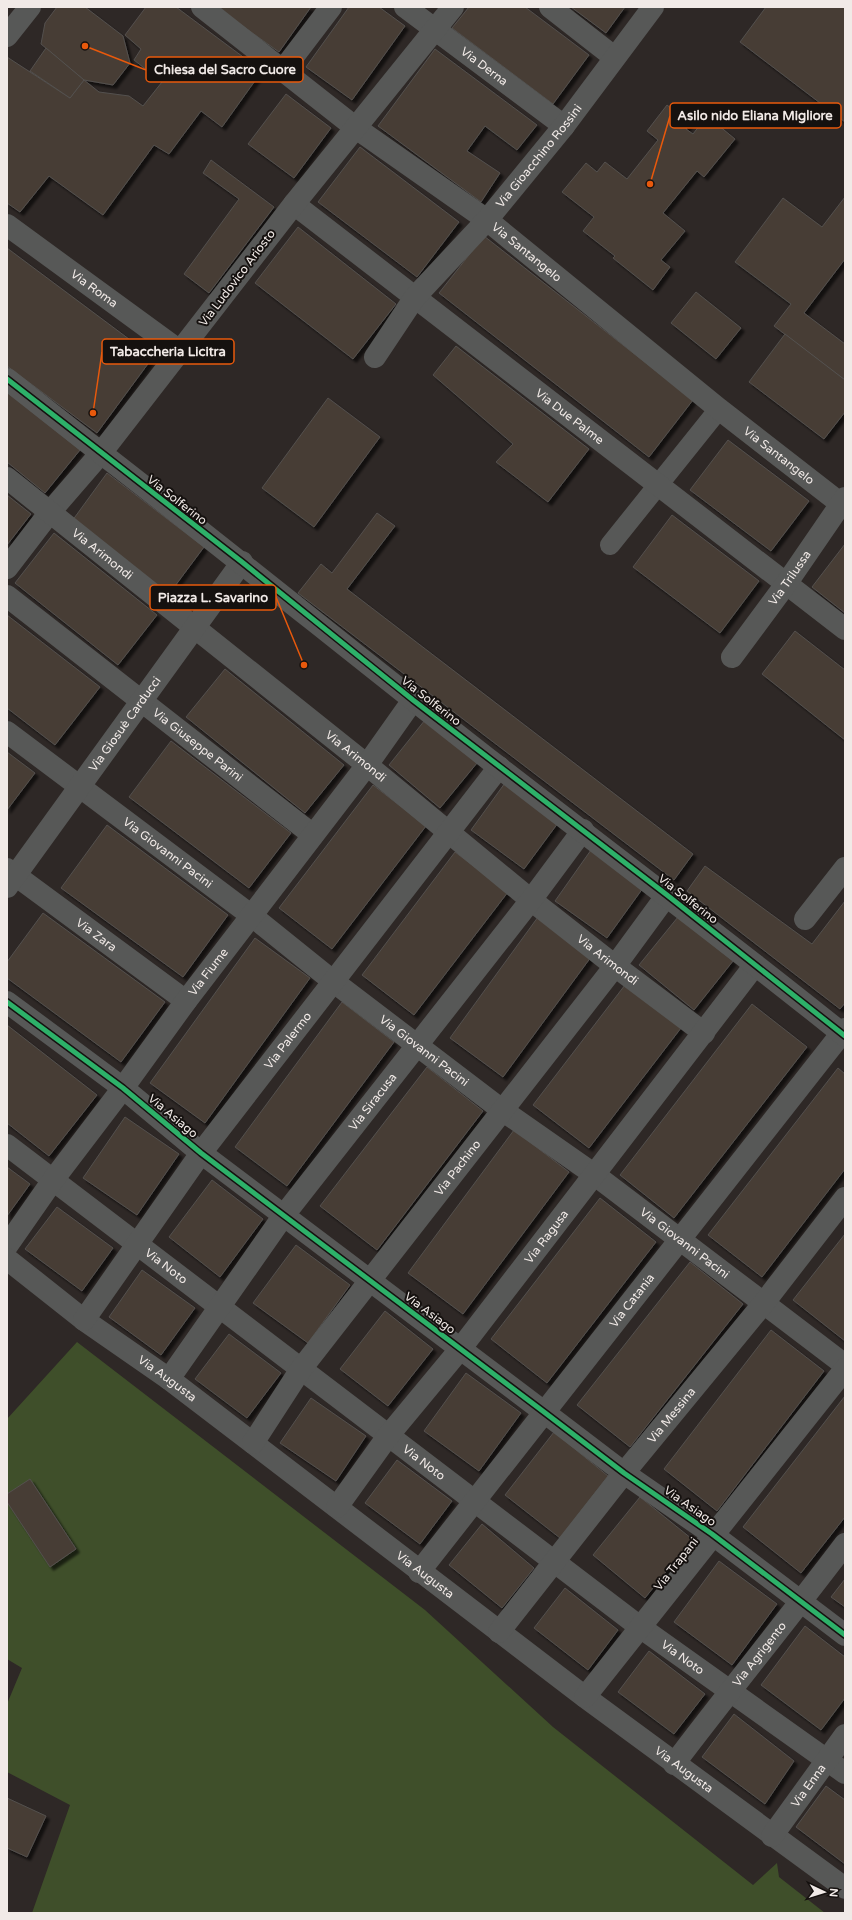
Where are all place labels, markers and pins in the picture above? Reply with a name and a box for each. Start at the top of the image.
callout: Chiesa del Sacro Cuore [146,57,303,82]
callout: Asilo nido Eliana Migliore [670,103,841,128]
callout: Tabaccheria Licitra [102,339,234,364]
callout: Piazza L. Savarino [150,585,276,610]

